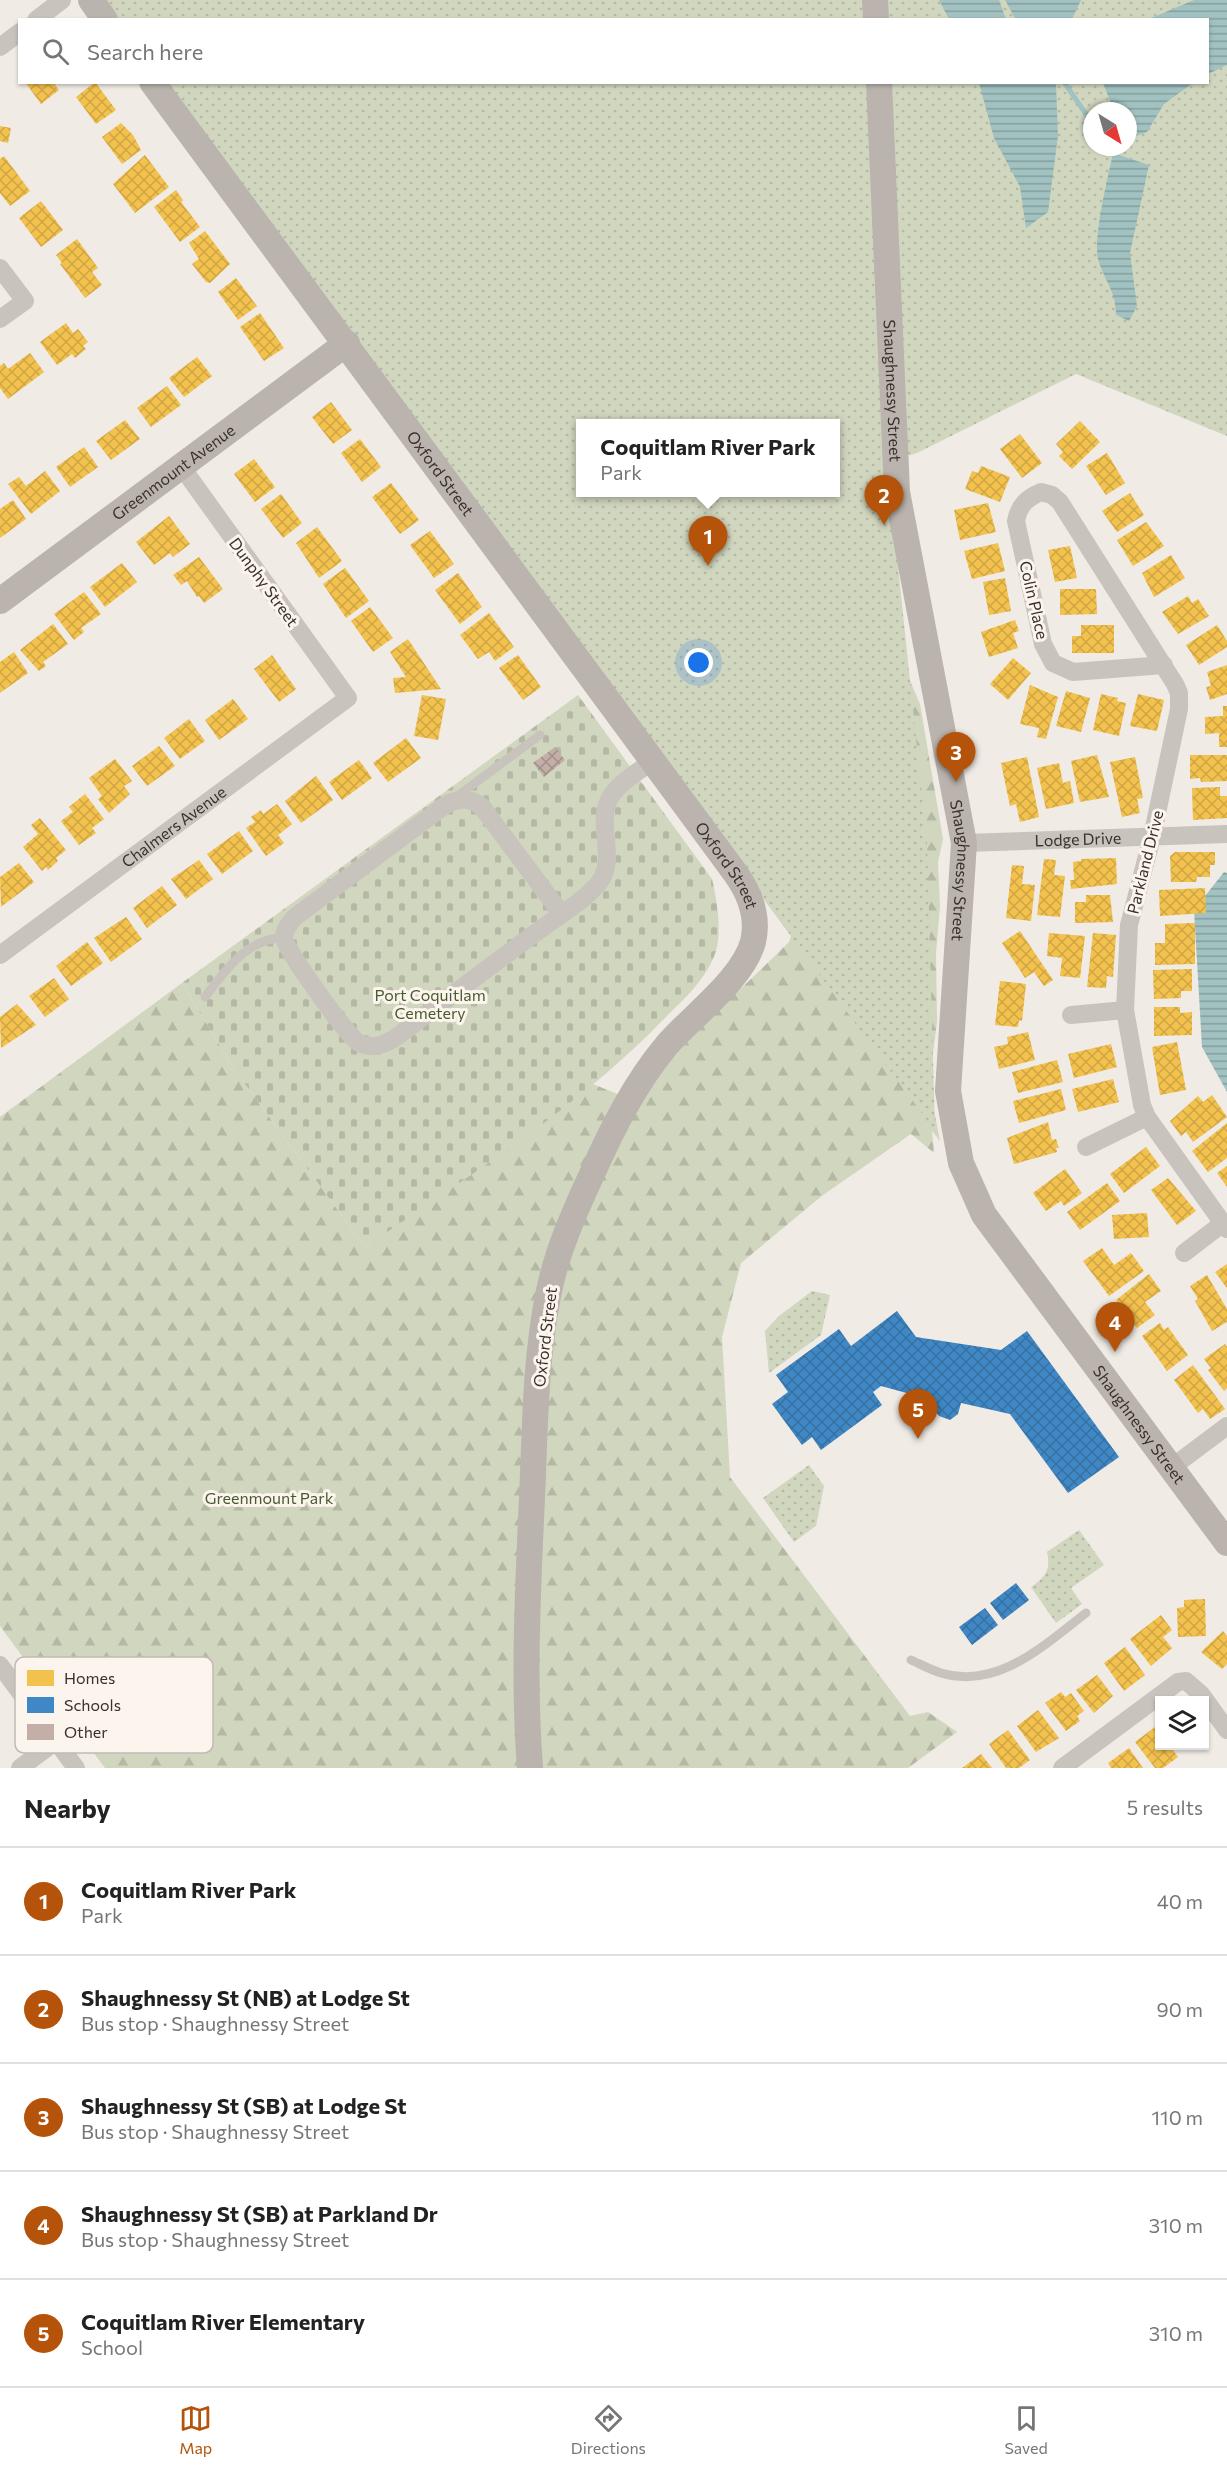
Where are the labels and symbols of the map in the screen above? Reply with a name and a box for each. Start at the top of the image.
north arrow [1083,102,1137,156]
street label: Shaughnessy Street [880,319,906,463]
street label: Greenmount Avenue [108,420,238,524]
street label: Oxford Street [403,427,479,519]
pin: 2 [864,476,904,525]
pin: 1 [688,516,728,566]
street label: Dunphy Street [226,534,303,630]
street label: Colin Place [1016,559,1053,641]
your location [684,648,713,677]
pin: 3 [936,732,976,782]
street label: Chalmers Avenue [118,782,229,871]
street label: Shaughnessy Street [947,798,974,942]
street label: Parkland Drive [1122,808,1167,916]
street label: Oxford Street [692,818,762,911]
street label: Lodge Drive [1034,828,1122,850]
park label: Port Coquitlam Cemetery [374,985,486,1022]
street label: Oxford Street [529,1285,560,1388]
pin: 4 [1096,1302,1134,1352]
street label: Shaughnessy Street [1090,1361,1190,1487]
pin: 5 [898,1390,938,1439]
park label: Greenmount Park [205,1488,334,1507]
legend [15,1657,213,1753]
text: Homes [64,1668,115,1687]
text: Schools [64,1695,121,1714]
text: Other [64,1722,108,1741]

